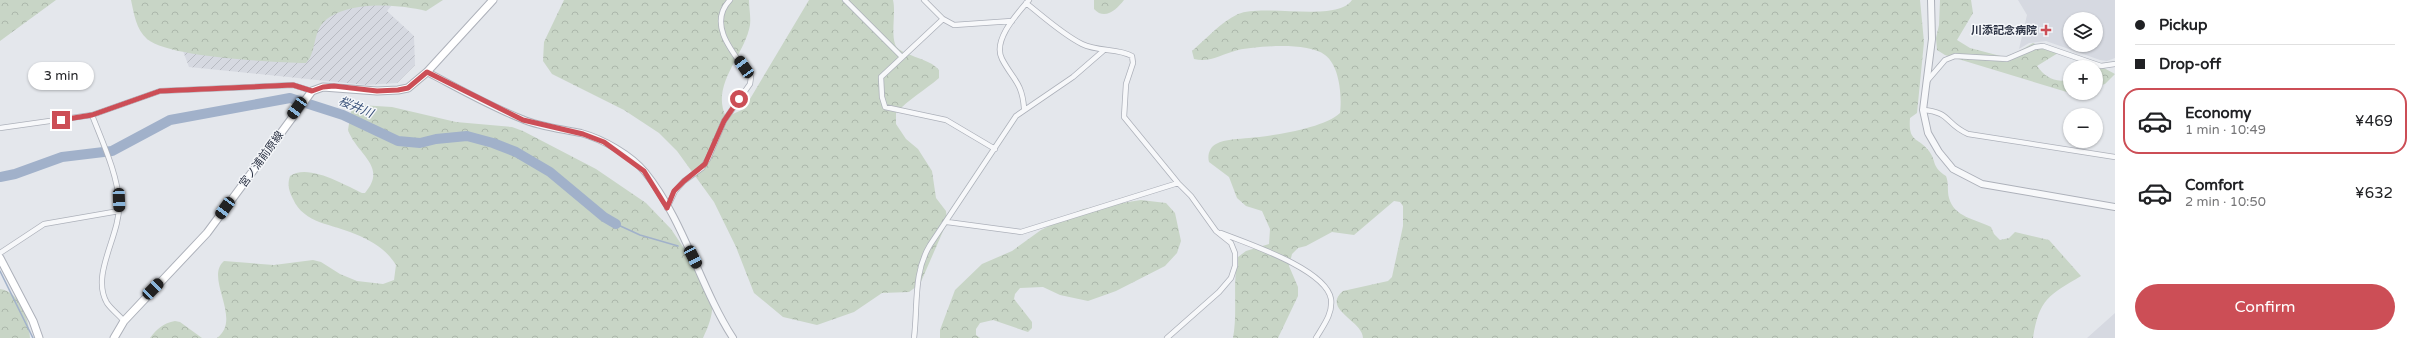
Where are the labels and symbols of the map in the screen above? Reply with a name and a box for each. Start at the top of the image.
place label: 川添記念病院 [1971,24,2037,37]
marker: 川添記念病院 [2040,24,2052,36]
car [732,54,756,80]
callout: 3 min [28,62,94,90]
route start [730,90,748,108]
water label: 桜井川 [337,94,377,121]
car [285,95,309,121]
route end [52,111,70,129]
street label: 宮ノ浦前原線 [237,129,286,190]
car [113,188,125,212]
car [213,195,237,221]
car [682,244,704,270]
car [140,276,166,302]

